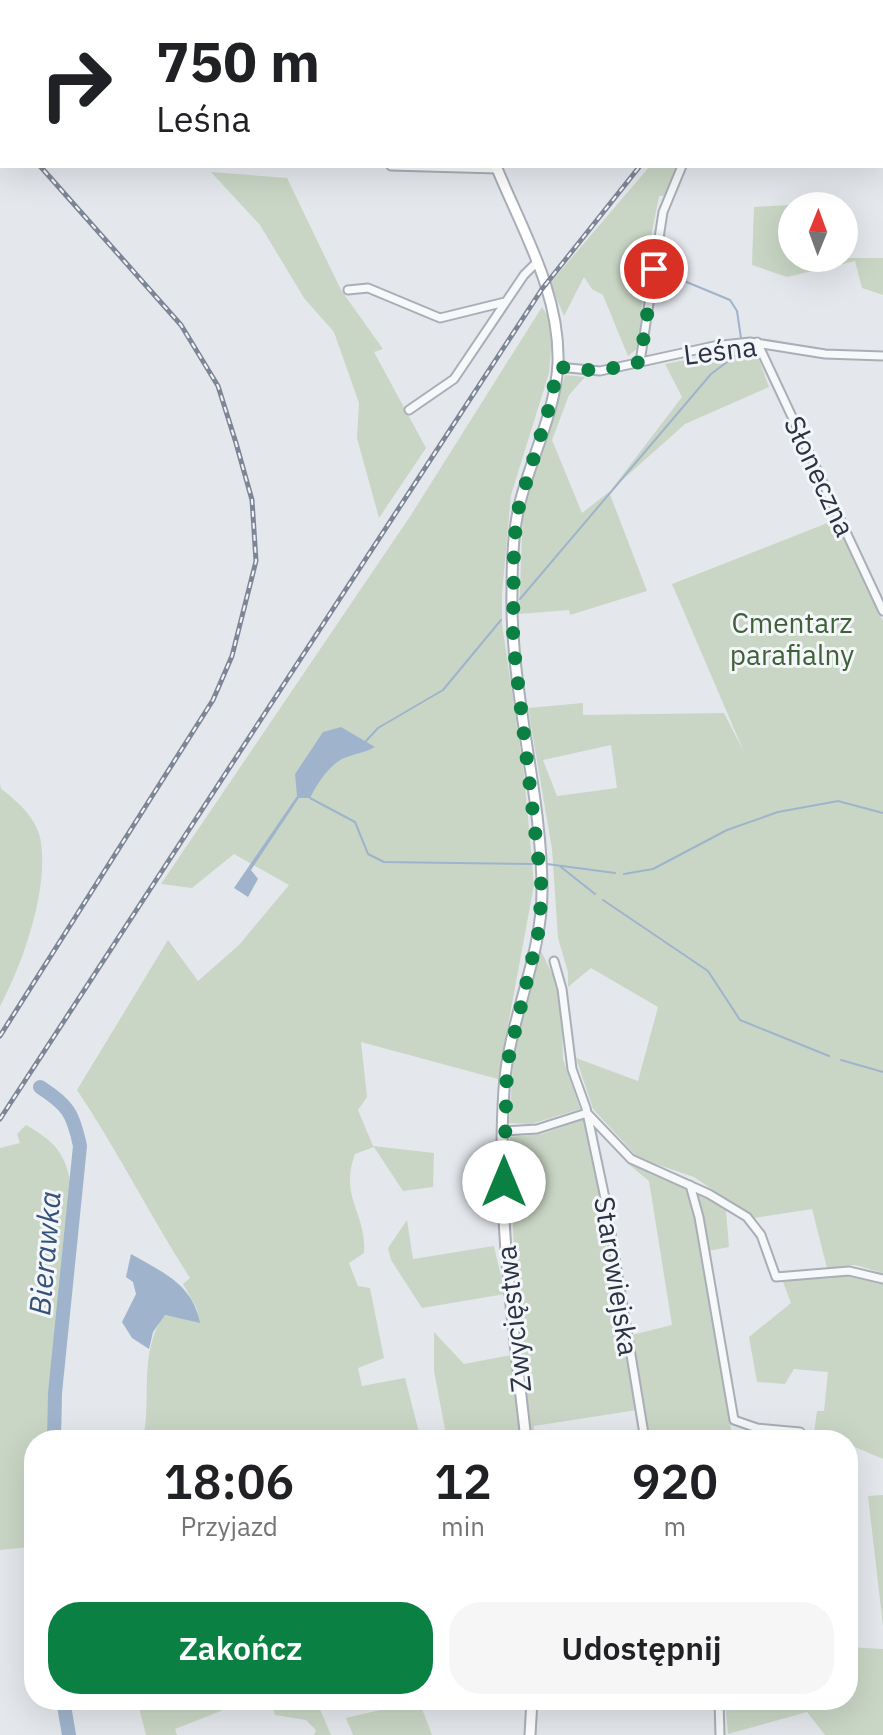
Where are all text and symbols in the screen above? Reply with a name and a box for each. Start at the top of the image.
text: 750 m [156,25,320,97]
icon: right [24,32,128,136]
text: Leśna [156,95,251,142]
north arrow [778,192,858,272]
map controls [778,192,858,272]
pin [620,235,688,303]
icon: arrive [632,247,676,291]
street label: Leśna [681,327,759,373]
street label: Słoneczna [776,410,864,542]
park label: Cmentarz parafialny [730,604,854,673]
position arrow [462,1140,546,1224]
water label: Bierawka [19,1189,69,1317]
street label: Starowiejska [586,1194,648,1358]
street label: Zwycięstwa [487,1244,539,1394]
text: 18:06 [164,1450,294,1512]
text: 12 [434,1450,492,1512]
text: 920 [632,1450,718,1512]
text: Przyjazd [180,1509,278,1543]
text: min [441,1509,485,1543]
text: m [664,1509,686,1543]
button: Zakończ [48,1602,433,1694]
button: Udostępnij [449,1602,834,1694]

